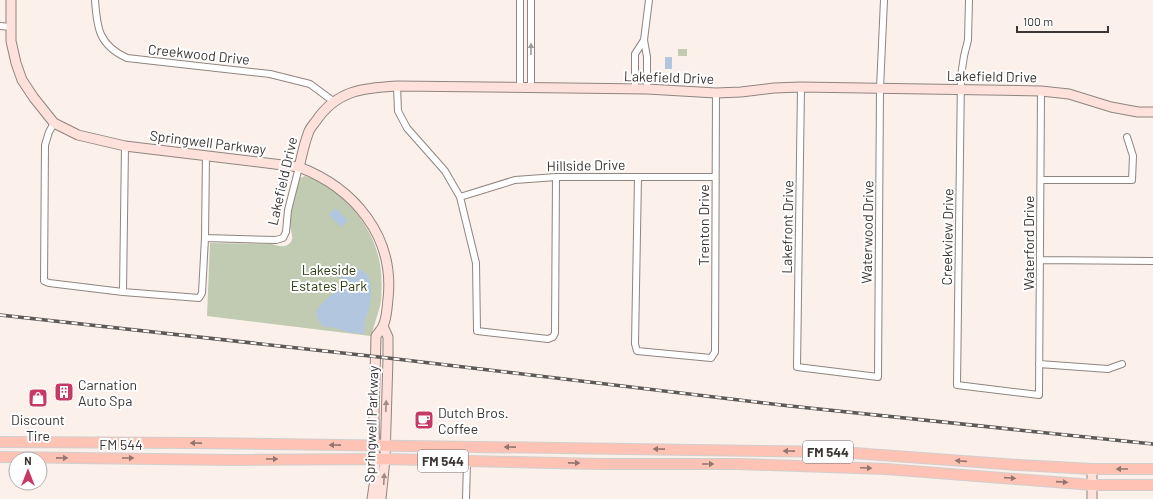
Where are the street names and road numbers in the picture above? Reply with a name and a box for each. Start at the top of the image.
street label: Creekwood Drive [147,40,251,68]
street label: Lakefield Drive [624,67,714,87]
street label: Lakefield Drive [947,67,1037,85]
street label: Springwell Parkway [149,126,268,158]
street label: Lakefield Drive [264,135,300,227]
street label: Hillside Drive [547,156,625,174]
street label: Lakefront Drive [778,180,796,274]
street label: Waterwood Drive [858,180,876,284]
street label: Trenton Drive [695,184,712,266]
street label: Creekview Drive [938,188,956,286]
street label: Waterford Drive [1020,196,1037,290]
street label: Springwell Parkway [360,365,382,483]
street label: FM 544 [99,436,143,453]
road number: FM 544 [803,441,853,463]
road number: FM 544 [418,450,468,472]

